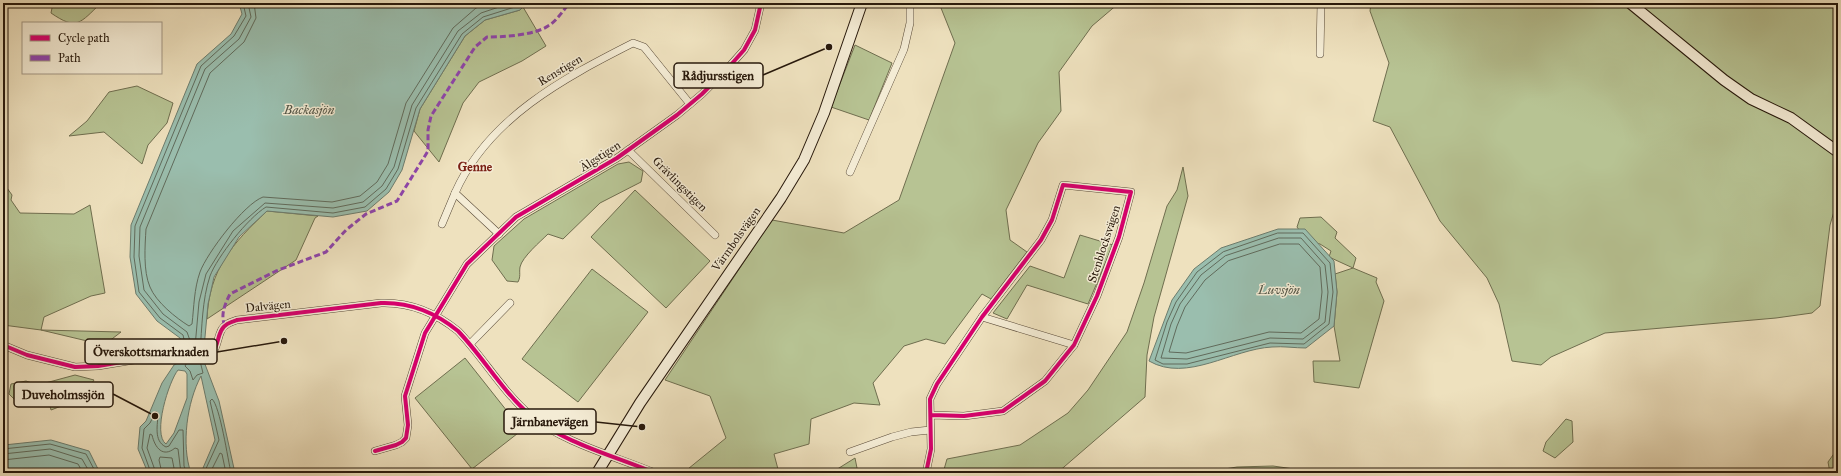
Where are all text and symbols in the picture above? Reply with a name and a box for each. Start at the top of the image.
legend [22,22,162,74]
text: Cycle path [58,31,110,45]
text: Path [58,51,81,65]
street label: Renstigen [535,51,586,89]
callout: Rådjursstigen [674,63,763,88]
text: Rådjursstigen [682,68,754,84]
water label: Backasjön [283,102,335,118]
street label: Älgstigen [576,137,624,176]
street label: Grävlingstigen [649,154,711,215]
district label: Genne [458,159,493,175]
street label: Stenblocksvägen [1085,203,1124,285]
street label: Värmbolsvägen [708,204,764,275]
water label: Luvsjön [1257,282,1300,298]
street label: Dalvägen [245,297,292,316]
callout: Överskottsmarknaden [85,339,217,364]
text: Överskottsmarknaden [93,344,209,360]
callout: Duveholmssjön [14,382,113,407]
text: Duveholmssjön [21,387,105,403]
callout: Järnbanevägen [504,409,596,434]
text: Järnbanevägen [510,414,588,430]

